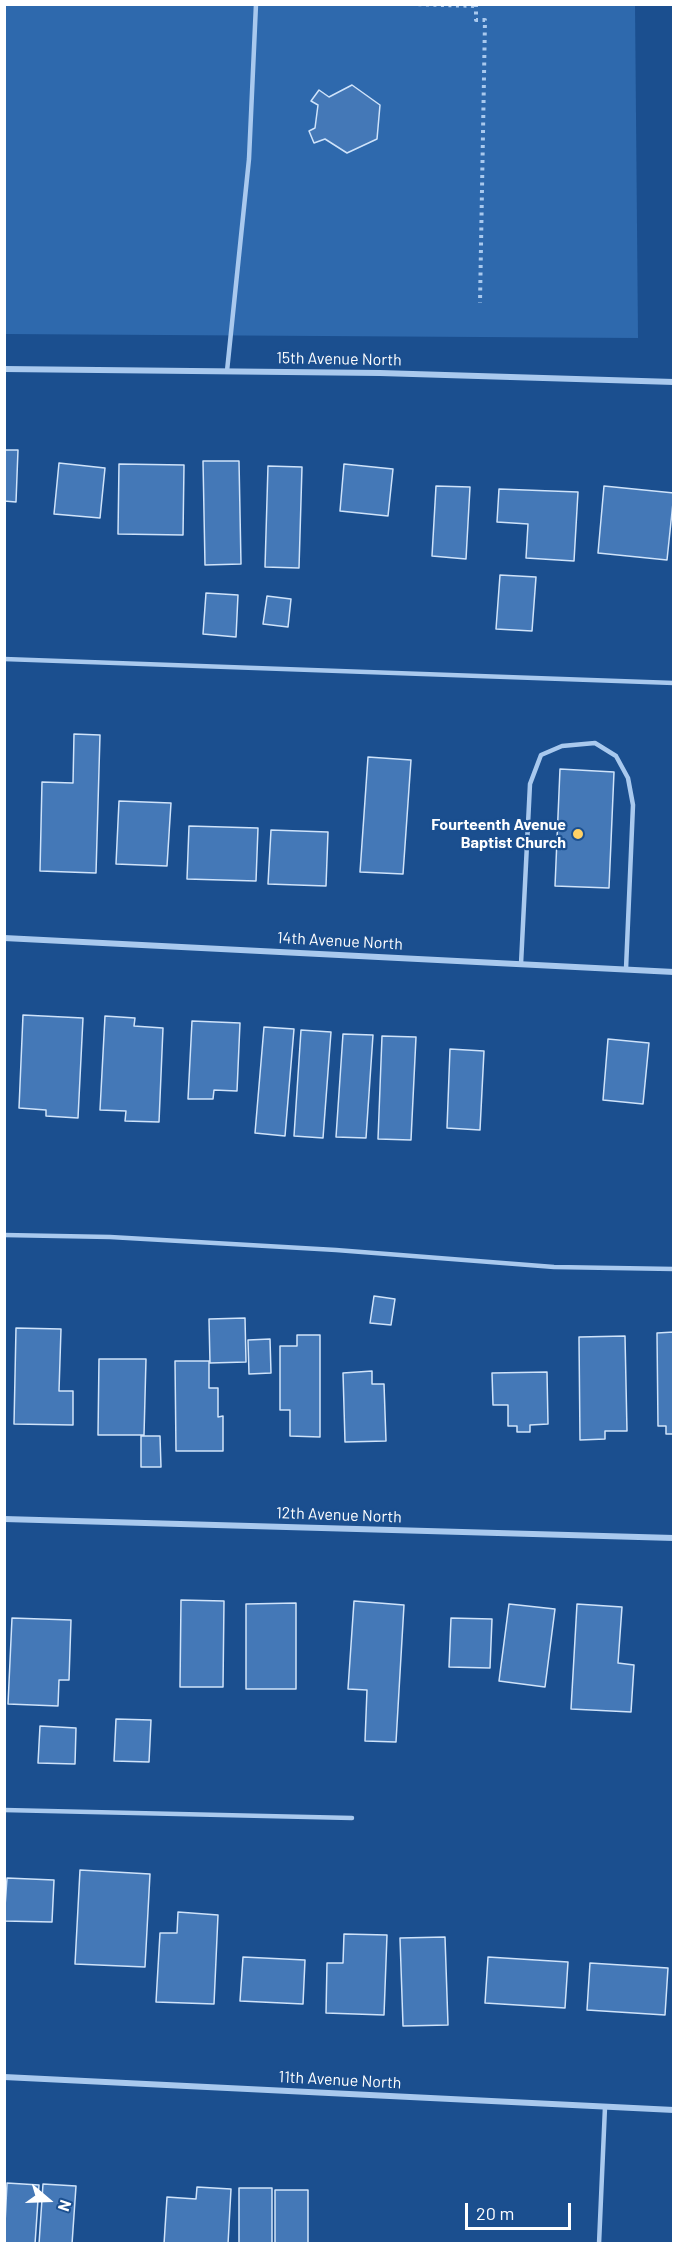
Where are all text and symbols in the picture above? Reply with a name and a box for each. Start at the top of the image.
street label: 15th Avenue North [276,348,402,370]
place label: Fourteenth Avenue Baptist Church [431,815,566,853]
marker: Fourteenth Avenue Baptist Church [571,827,585,841]
street label: 14th Avenue North [277,928,403,954]
street label: 12th Avenue North [276,1503,402,1527]
street label: 11th Avenue North [278,2067,402,2093]
north arrow [18,2170,78,2230]
scale bar [468,2191,574,2229]
text: N [55,2198,76,2214]
text: 20 m [476,2202,514,2224]

